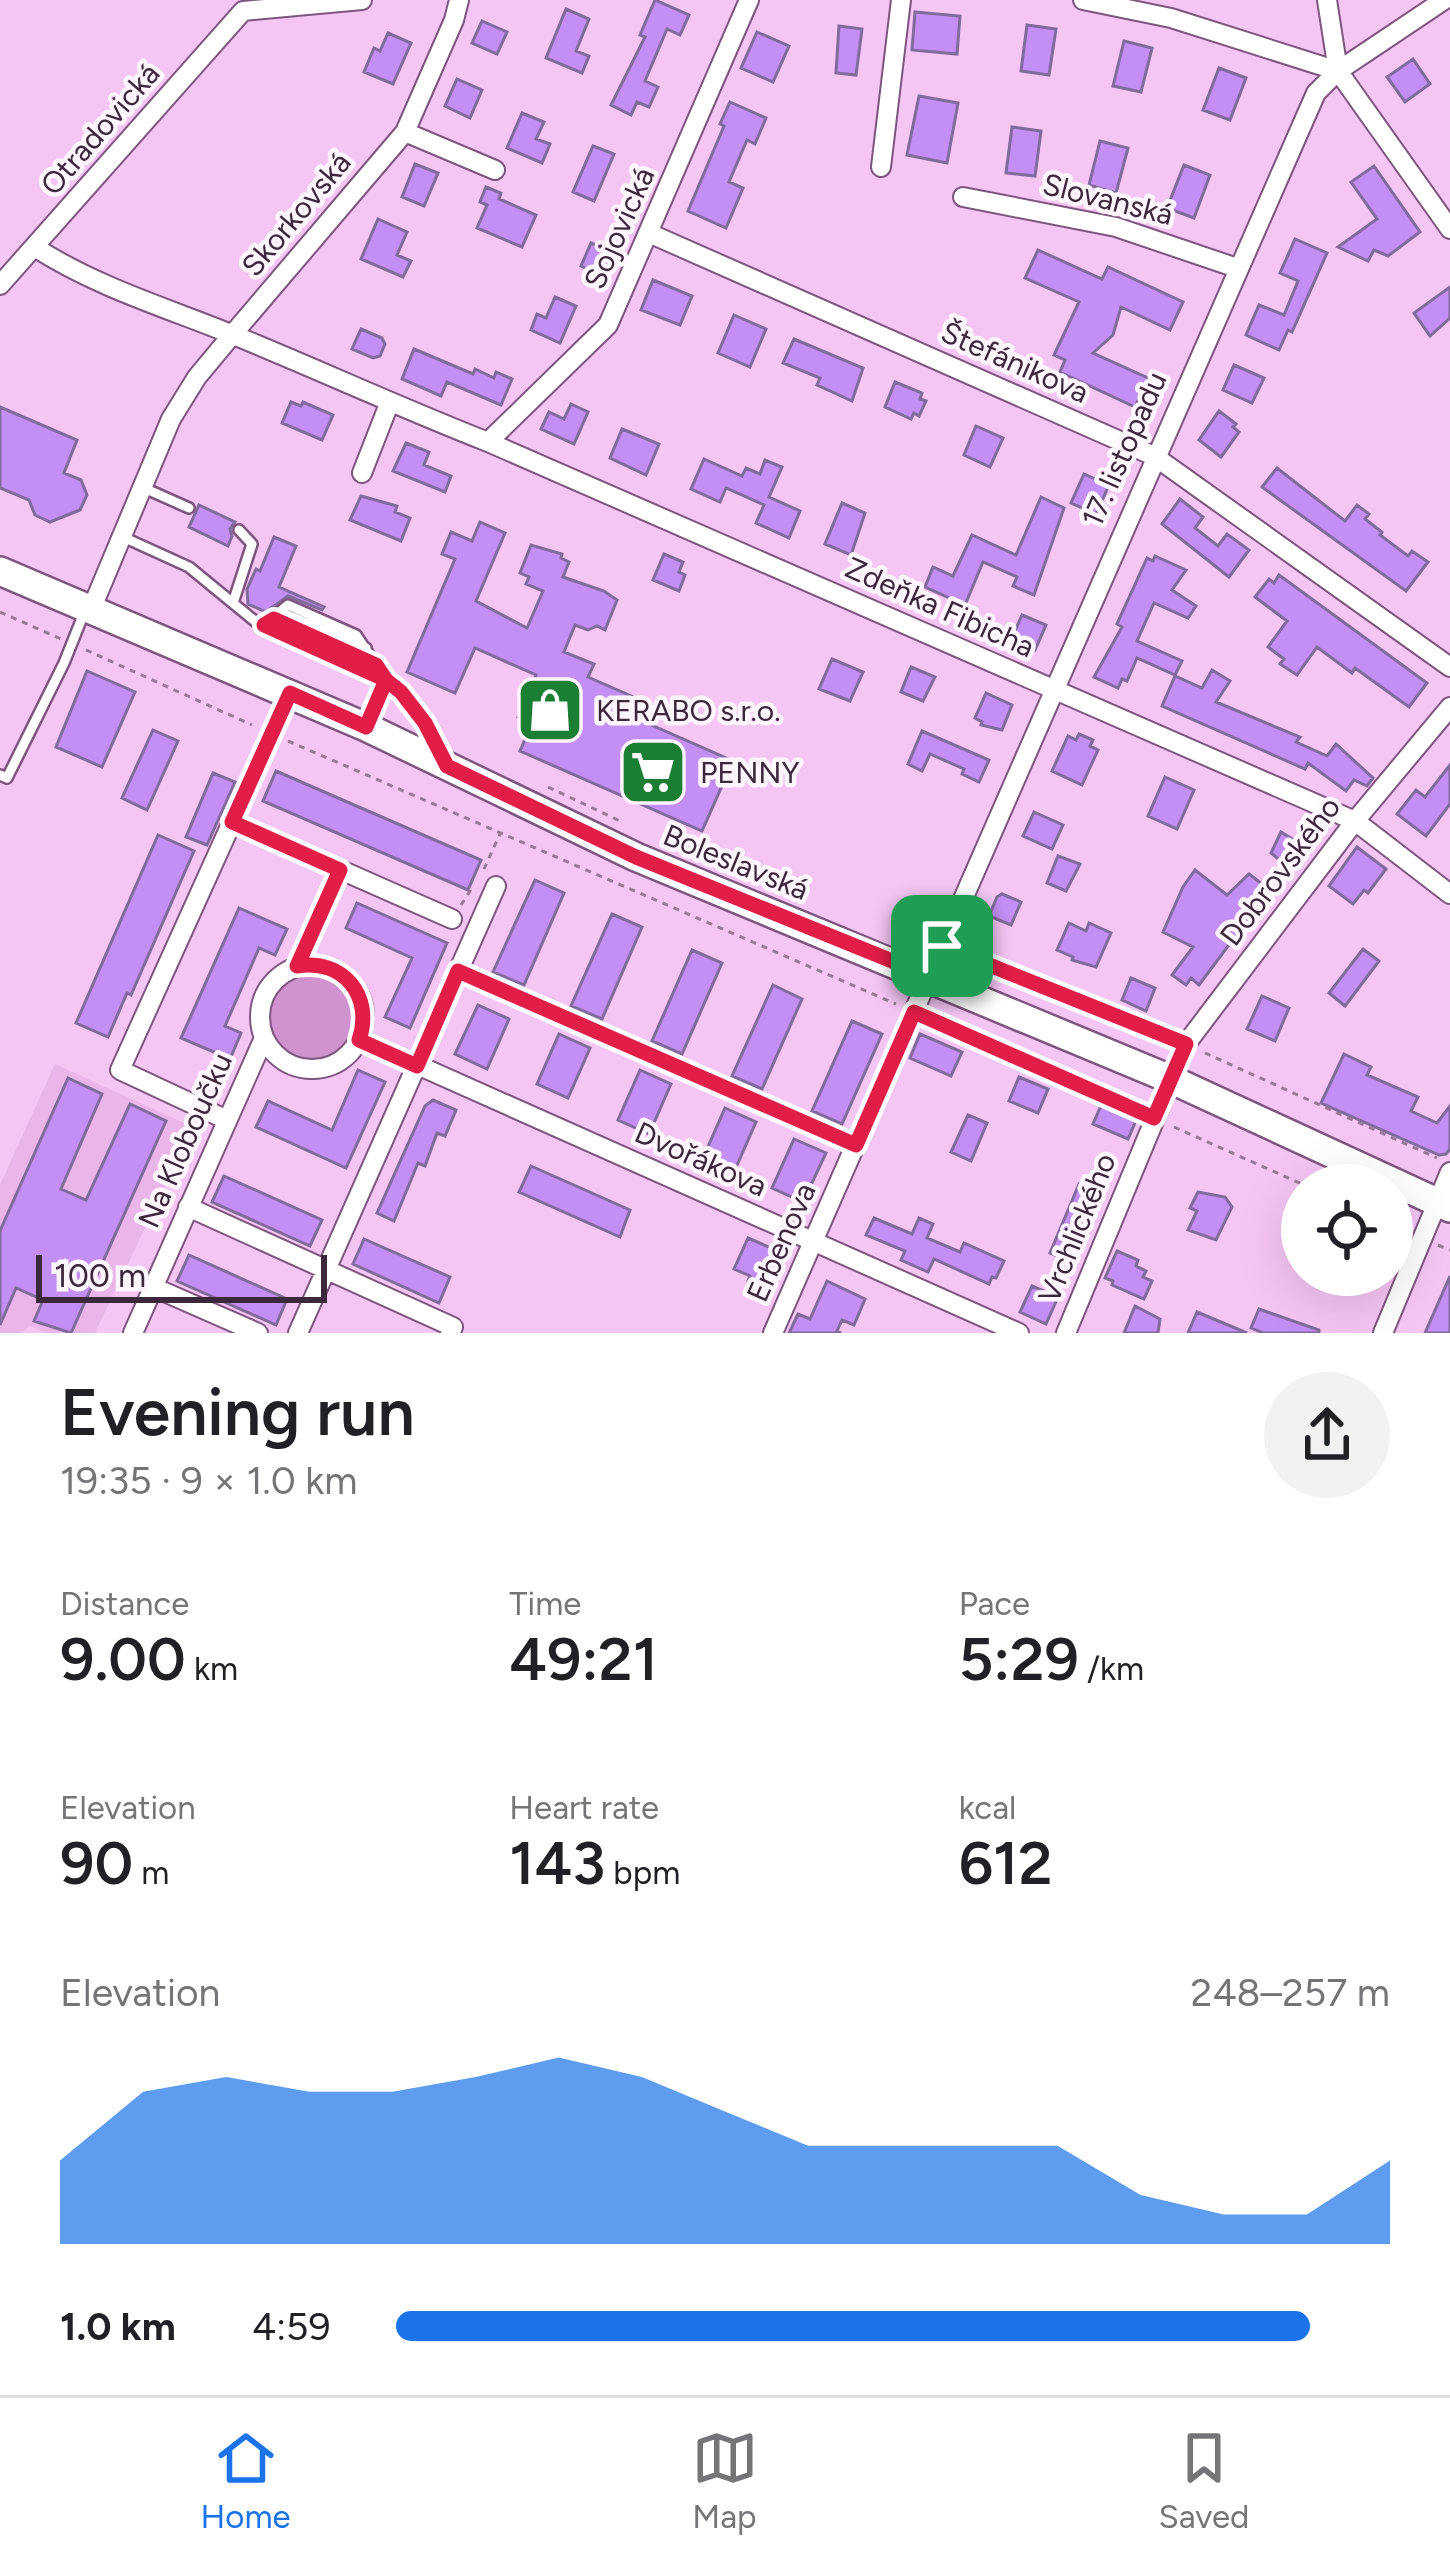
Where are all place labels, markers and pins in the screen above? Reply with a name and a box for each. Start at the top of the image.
shop icon: KERABO s.r.o. [515,675,585,745]
place label: KERABO s.r.o. [596,692,780,729]
supermarket icon: PENNY [618,737,688,807]
place label: PENNY [700,754,800,791]
pin [891,895,993,997]

